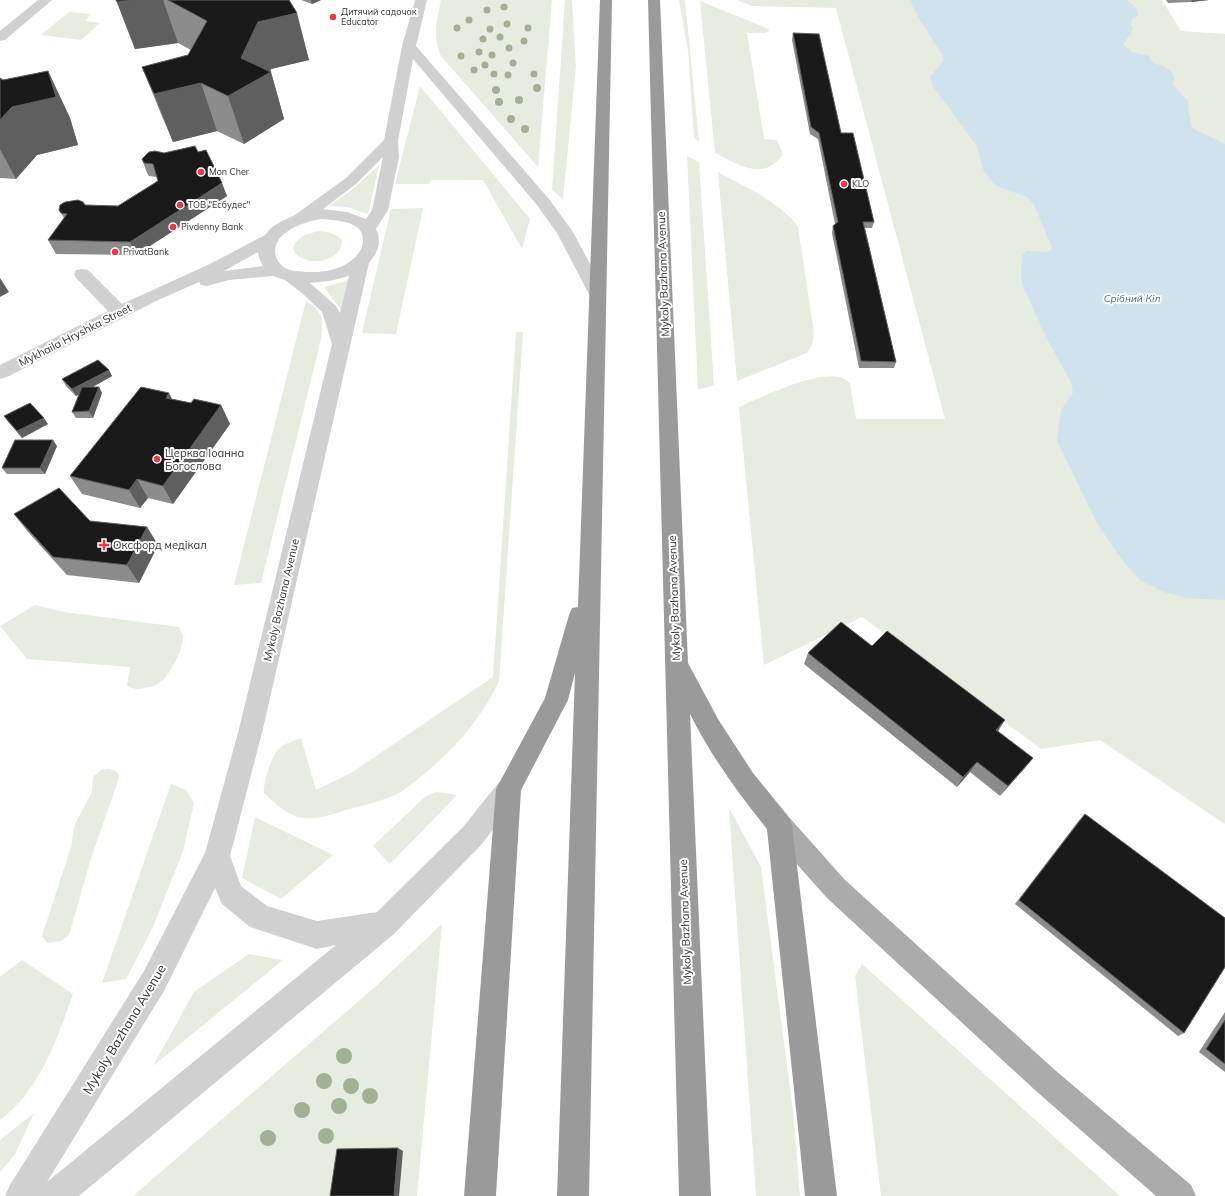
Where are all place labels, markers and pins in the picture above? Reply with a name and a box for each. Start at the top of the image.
place label: Дитячий садочок Educator [341,6,417,27]
marker: Дитячий садочок Educator [328,12,338,22]
place label: Mon Cher [209,166,250,177]
marker: Mon Cher [196,167,206,177]
place label: KLO [852,178,869,189]
marker: KLO [839,179,849,189]
place label: ТОВ "Есбудес" [188,199,250,211]
marker: ТОВ "Есбудес" [175,200,185,210]
place label: Pivdenny Bank [181,221,243,233]
marker: Pivdenny Bank [168,222,178,232]
place label: PrivatBank [123,246,169,257]
marker: PrivatBank [110,247,120,257]
place label: Церква Іоанна Богослова [165,446,244,473]
marker: Церква Іоанна Богослова [152,454,162,464]
place label: Оксфорд медікал [113,538,207,552]
marker: Оксфорд медікал [98,539,110,551]

